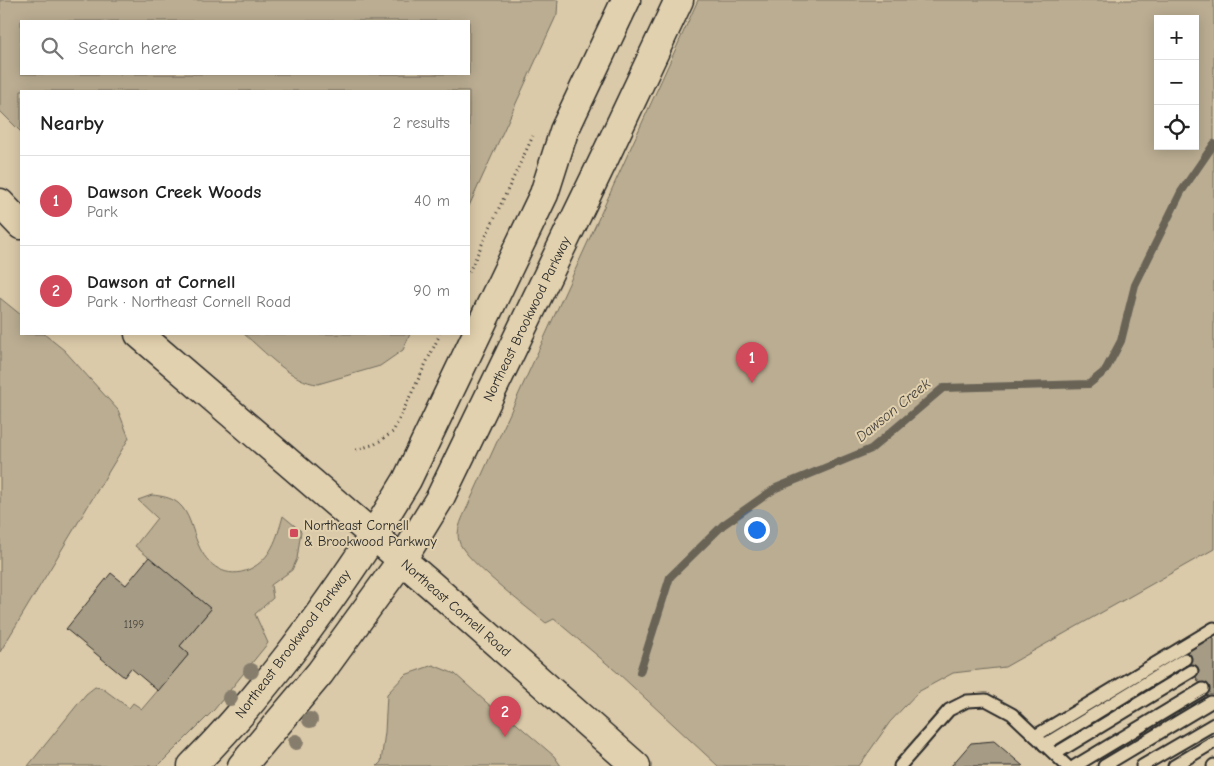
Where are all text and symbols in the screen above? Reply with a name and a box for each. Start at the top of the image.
map controls [1154,15,1199,150]
button: + [1154,15,1199,60]
search box [20,20,470,75]
icon: search [38,34,66,62]
text: Search here [78,37,177,59]
button: − [1154,60,1199,105]
button: locate [1154,105,1199,150]
text: Nearby [40,111,104,135]
text: 2 results [393,114,450,132]
text: Dawson Creek Woods [87,181,261,203]
text: 1 [53,192,59,210]
text: 40 m [414,192,450,210]
text: Park [87,203,118,221]
street label: Northeast Brookwood Parkway [480,233,575,404]
text: Dawson at Cornell [87,271,235,293]
text: 2 [52,282,60,300]
text: 90 m [413,282,450,300]
text: Park · Northeast Cornell Road [87,293,291,311]
pin: 1 [736,342,768,383]
water label: Dawson Creek [852,374,934,446]
place label: Northeast Cornell & Brookwood Parkway [304,517,437,550]
your location [744,517,770,543]
marker: Northeast Cornell & Brookwood Parkway [288,527,300,539]
street label: Northeast Cornell Road [398,556,514,660]
street label: Northeast Brookwood Parkway [232,566,355,722]
house number: 1199 [124,618,144,631]
pin: 2 [489,696,521,737]

